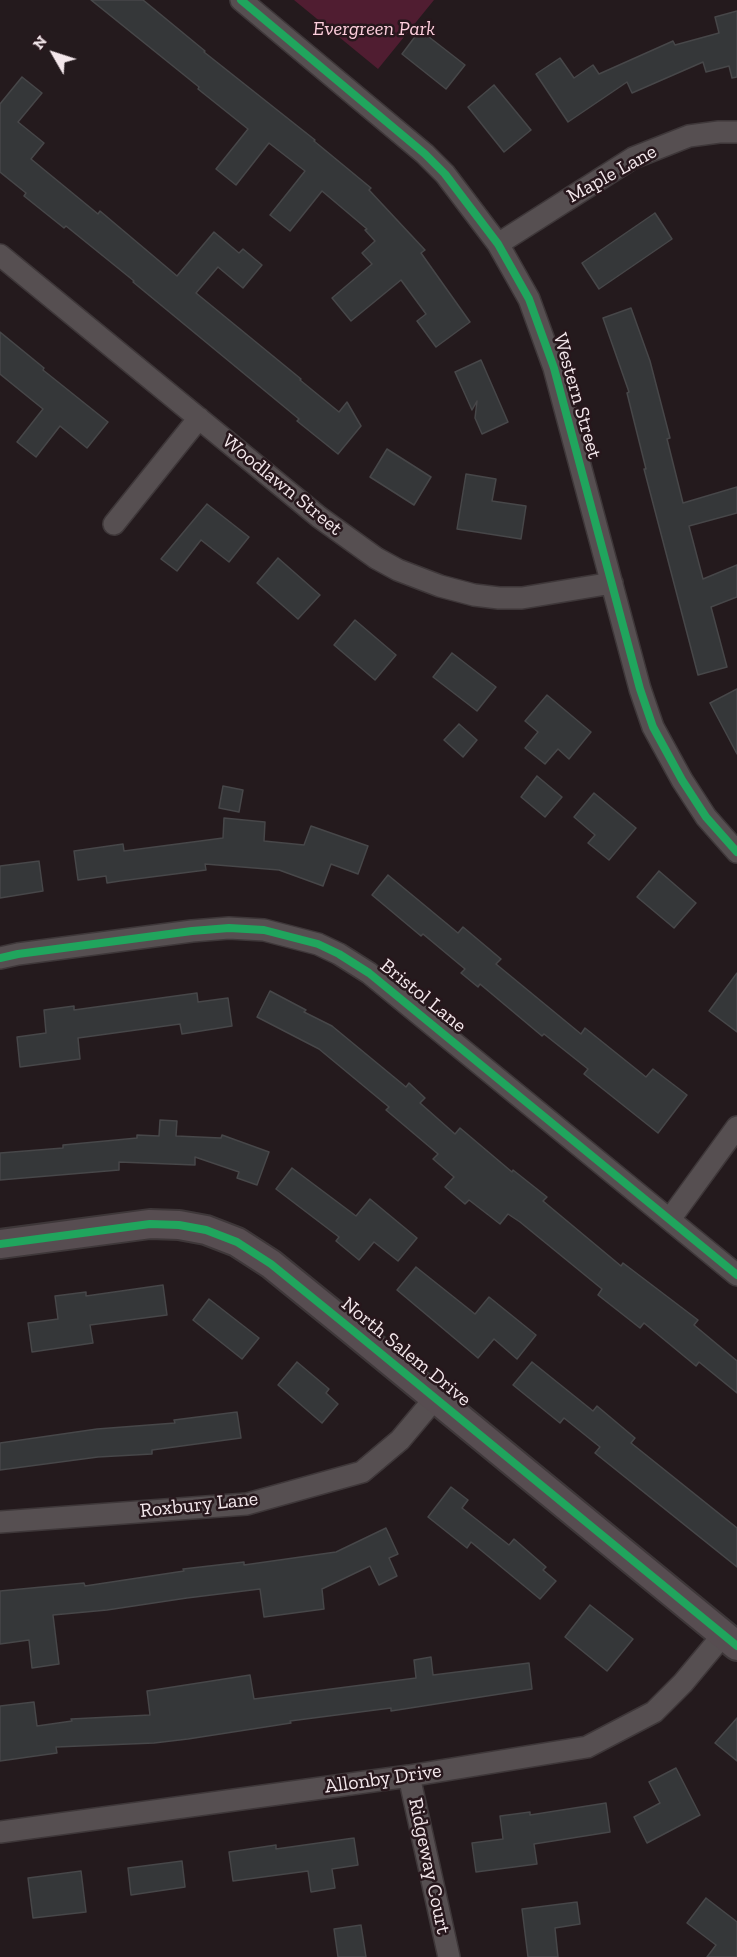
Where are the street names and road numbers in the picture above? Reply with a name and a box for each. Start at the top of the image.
street label: Maple Lane [563,140,661,208]
street label: Western Street [548,330,606,462]
street label: Woodlawn Street [217,429,347,541]
street label: Bristol Lane [375,954,471,1038]
street label: North Salem Drive [336,1292,476,1412]
street label: Roxbury Lane [139,1487,259,1523]
street label: Allonby Drive [323,1759,443,1799]
street label: Ridgeway Court [403,1796,455,1936]

